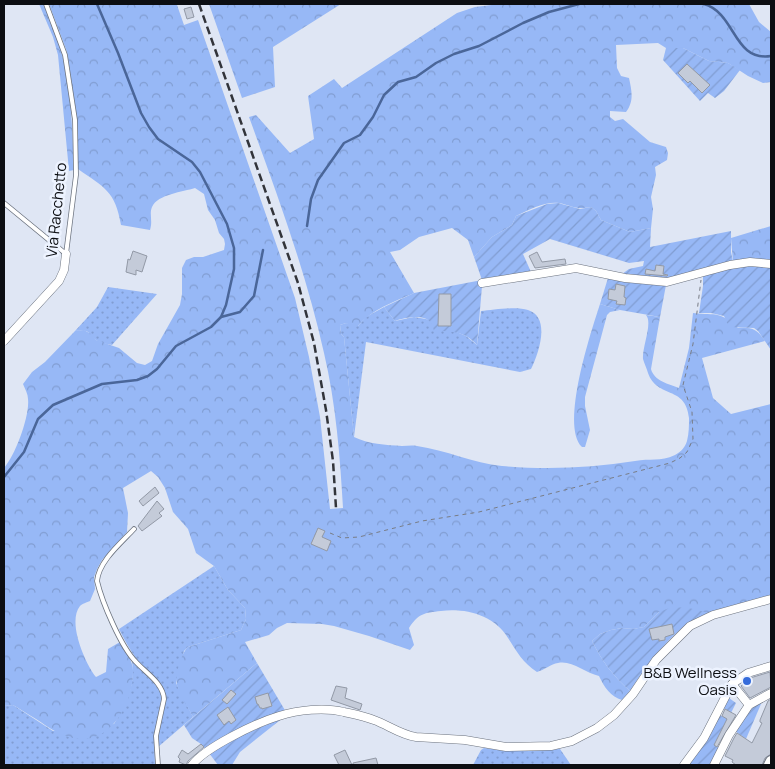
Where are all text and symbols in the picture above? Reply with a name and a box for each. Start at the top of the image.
street label: Via Racchetto [41,161,71,259]
place label: B&B Wellness Oasis [644,662,737,700]
marker: B&B Wellness Oasis [741,675,753,687]

